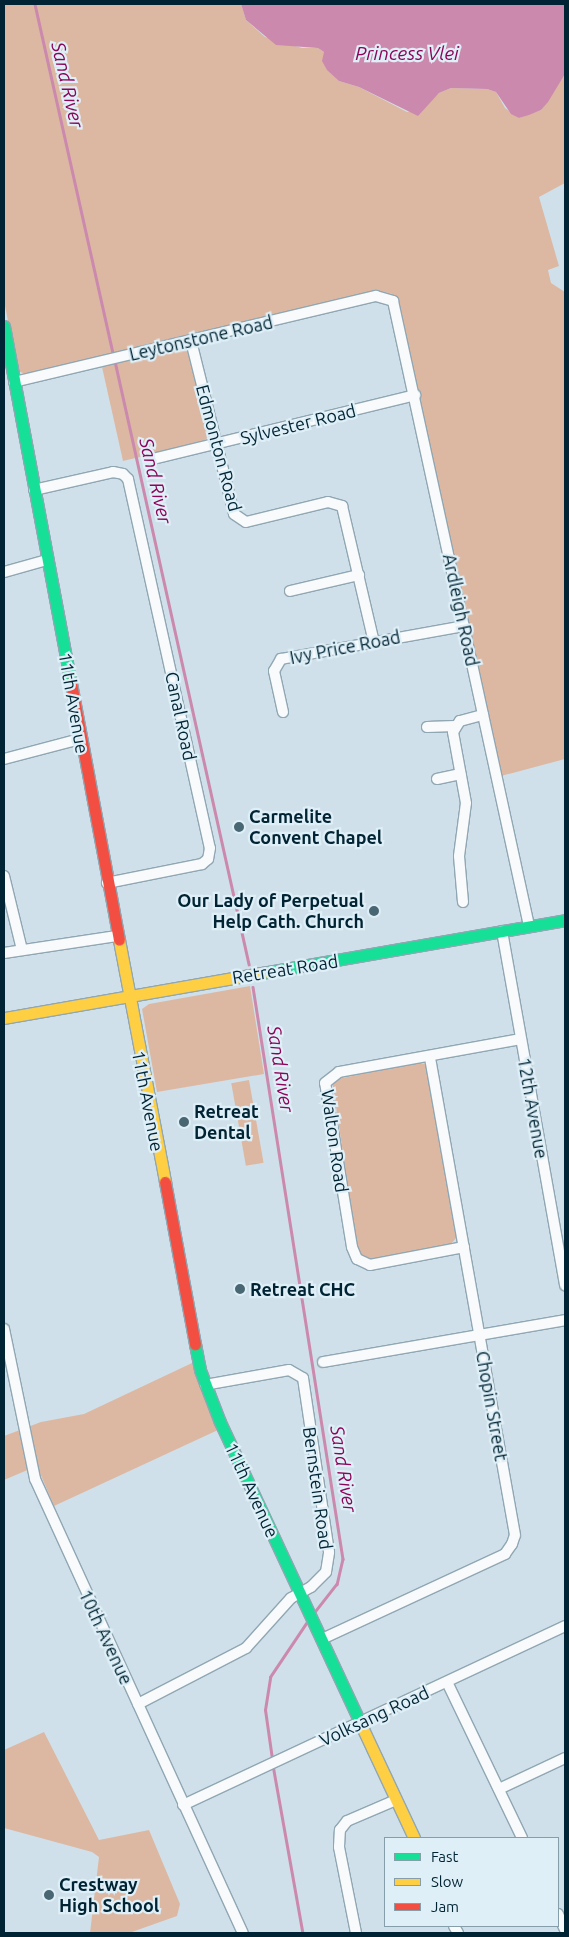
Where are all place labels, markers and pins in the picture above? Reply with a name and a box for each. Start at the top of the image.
place label: Carmelite Convent Chapel [249,806,382,849]
marker: Carmelite Convent Chapel [233,821,245,833]
place label: Our Lady of Perpetual Help Cath. Church [177,890,364,932]
marker: Our Lady of Perpetual Help Cath. Church [368,905,380,917]
place label: Retreat Dental [194,1101,259,1144]
marker: Retreat Dental [178,1116,190,1128]
place label: Retreat CHC [250,1278,355,1300]
marker: Retreat CHC [234,1283,246,1295]
place label: Crestway High School [59,1874,159,1916]
marker: Crestway High School [43,1889,55,1901]

